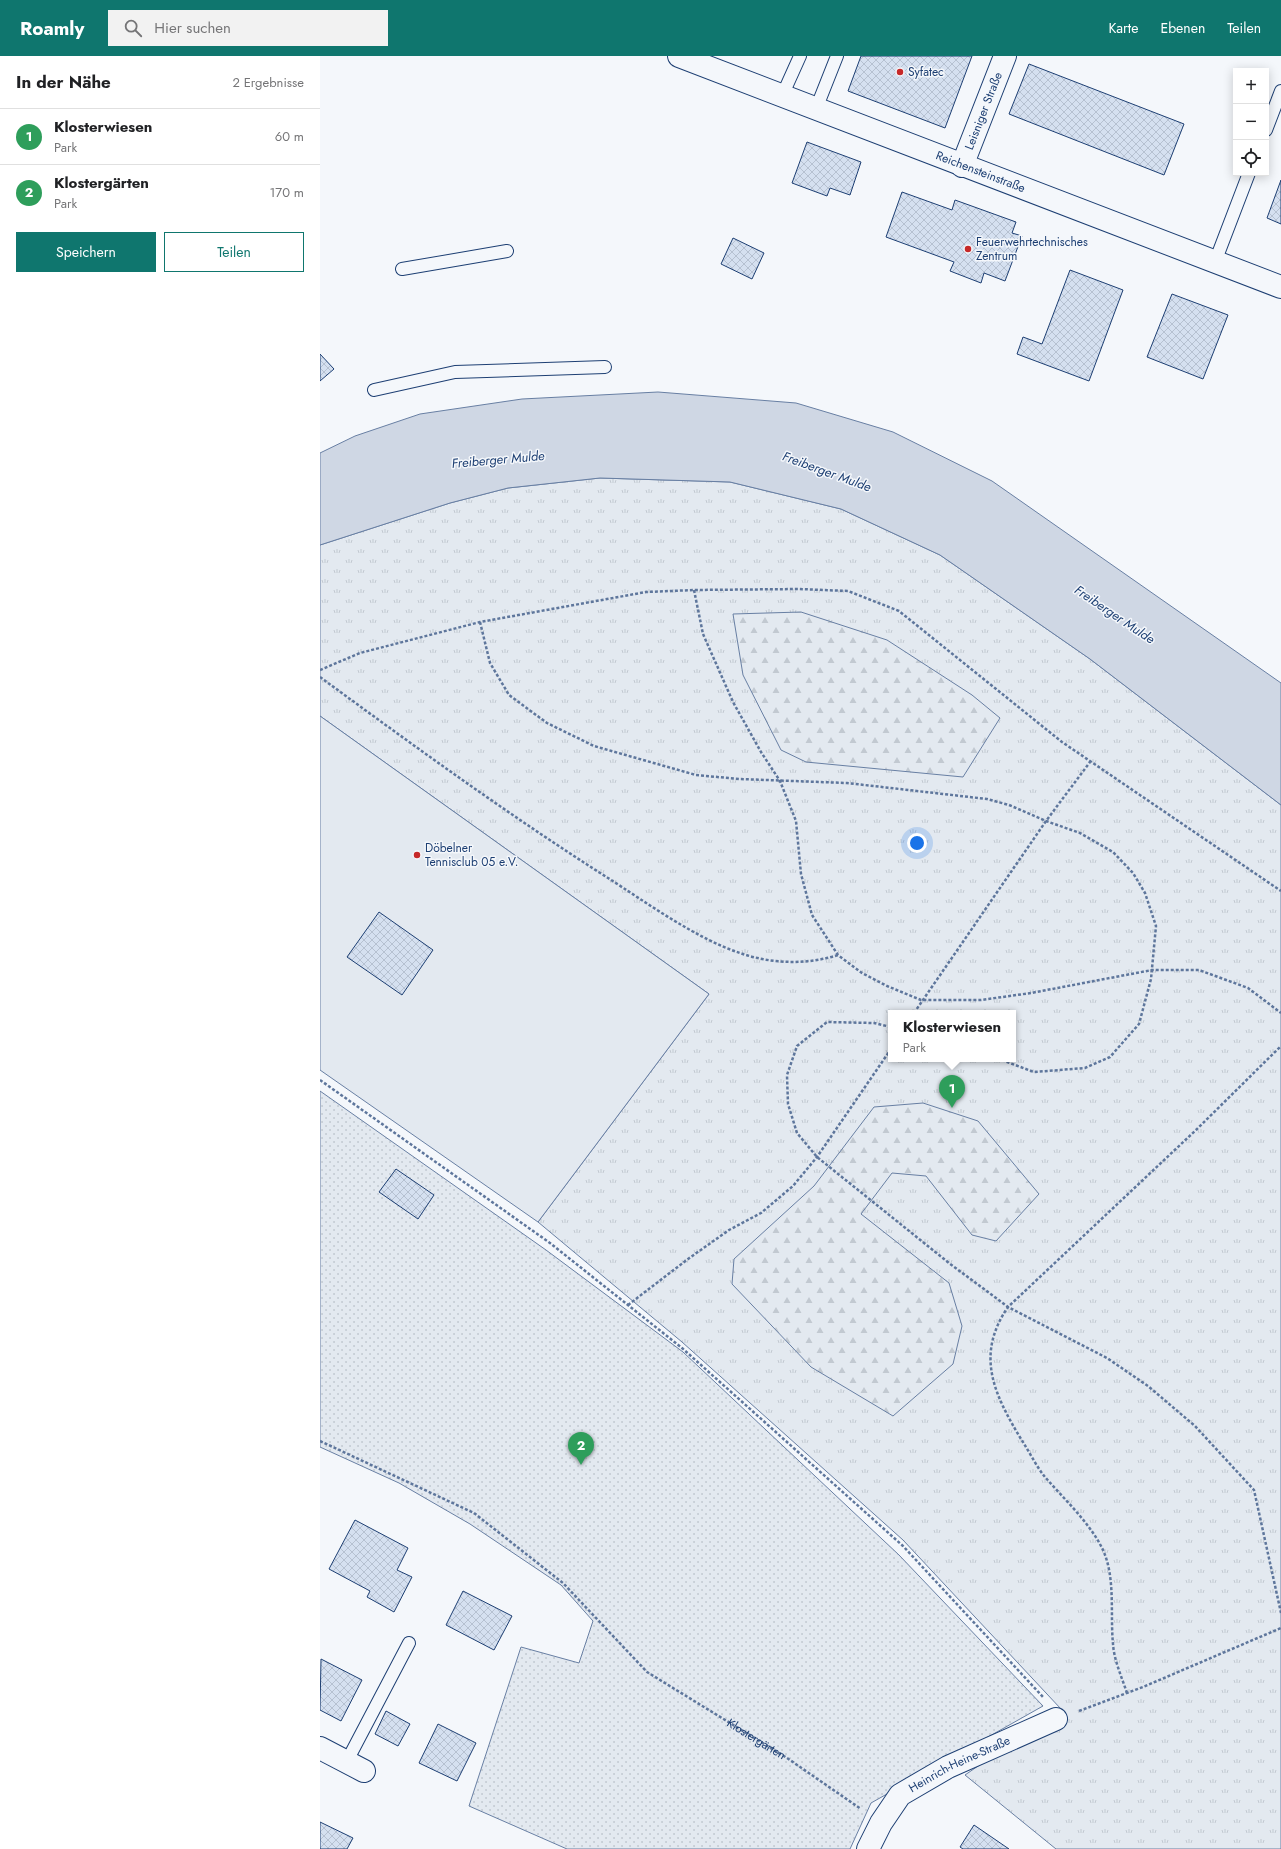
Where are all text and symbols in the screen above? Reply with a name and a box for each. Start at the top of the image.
search box [108,10,388,46]
text: Roamly [20,15,84,42]
icon: search [122,17,144,39]
text: Hier suchen [154,17,231,39]
text: Karte [1108,18,1138,38]
text: Ebenen [1160,18,1205,38]
text: Teilen [1227,18,1261,38]
place label: Syfatec [908,63,944,81]
marker: Syfatec [895,67,905,77]
map controls [1233,68,1269,176]
button: + [1233,68,1269,104]
text: In der Nähe [16,70,111,94]
street label: Leisniger Straße [960,70,1007,153]
text: 2 Ergebnisse [232,73,304,92]
button: − [1233,104,1269,140]
text: Klosterwiesen [54,116,152,138]
text: 1 [26,127,32,146]
text: 60 m [275,127,304,146]
text: Park [54,138,77,157]
button: locate [1233,140,1269,176]
street label: Reichensteinstraße [933,146,1028,197]
text: Klostergärten [54,172,149,194]
text: 2 [25,183,33,202]
text: 170 m [269,183,304,202]
text: Park [54,194,77,213]
button: Speichern [16,232,156,272]
button: Teilen [164,232,304,272]
place label: Feuerwehrtechnisches Zentrum [976,233,1088,265]
marker: Feuerwehrtechnisches Zentrum [963,244,973,254]
water label: Freiberger Mulde [451,446,546,473]
water label: Freiberger Mulde [780,447,874,496]
water label: Freiberger Mulde [1071,580,1159,649]
your location [907,833,927,853]
place label: Döbelner Tennisclub 05 e.V. [425,839,518,871]
marker: Döbelner Tennisclub 05 e.V. [412,850,422,860]
popup [888,1010,1016,1062]
text: Klosterwiesen [903,1016,1001,1038]
text: Park [903,1038,926,1057]
pin: 1 [939,1075,965,1108]
pin: 2 [568,1432,594,1465]
street label: Klostergärten [724,1714,789,1764]
street label: Heinrich-Heine-Straße [905,1731,1013,1797]

